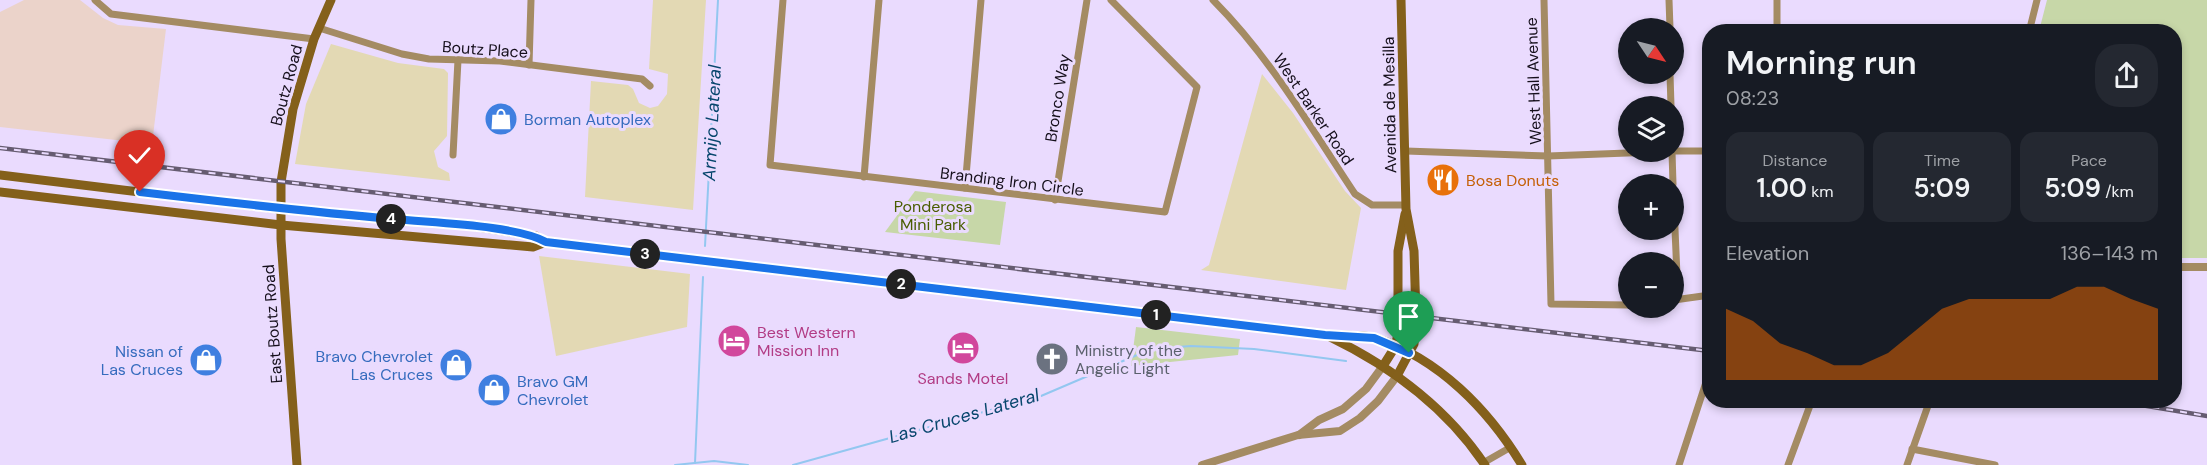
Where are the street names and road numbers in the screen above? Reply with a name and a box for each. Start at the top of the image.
street label: West Hall Avenue [1521,17,1546,145]
street label: Boutz Place [441,36,529,63]
street label: Avenida de Mesilla [1378,37,1401,173]
street label: Boutz Road [266,42,307,128]
street label: West Barker Road [1268,49,1359,169]
street label: Bronco Way [1040,52,1075,144]
street label: Branding Iron Circle [939,162,1085,201]
street label: East Boutz Road [258,264,287,384]

